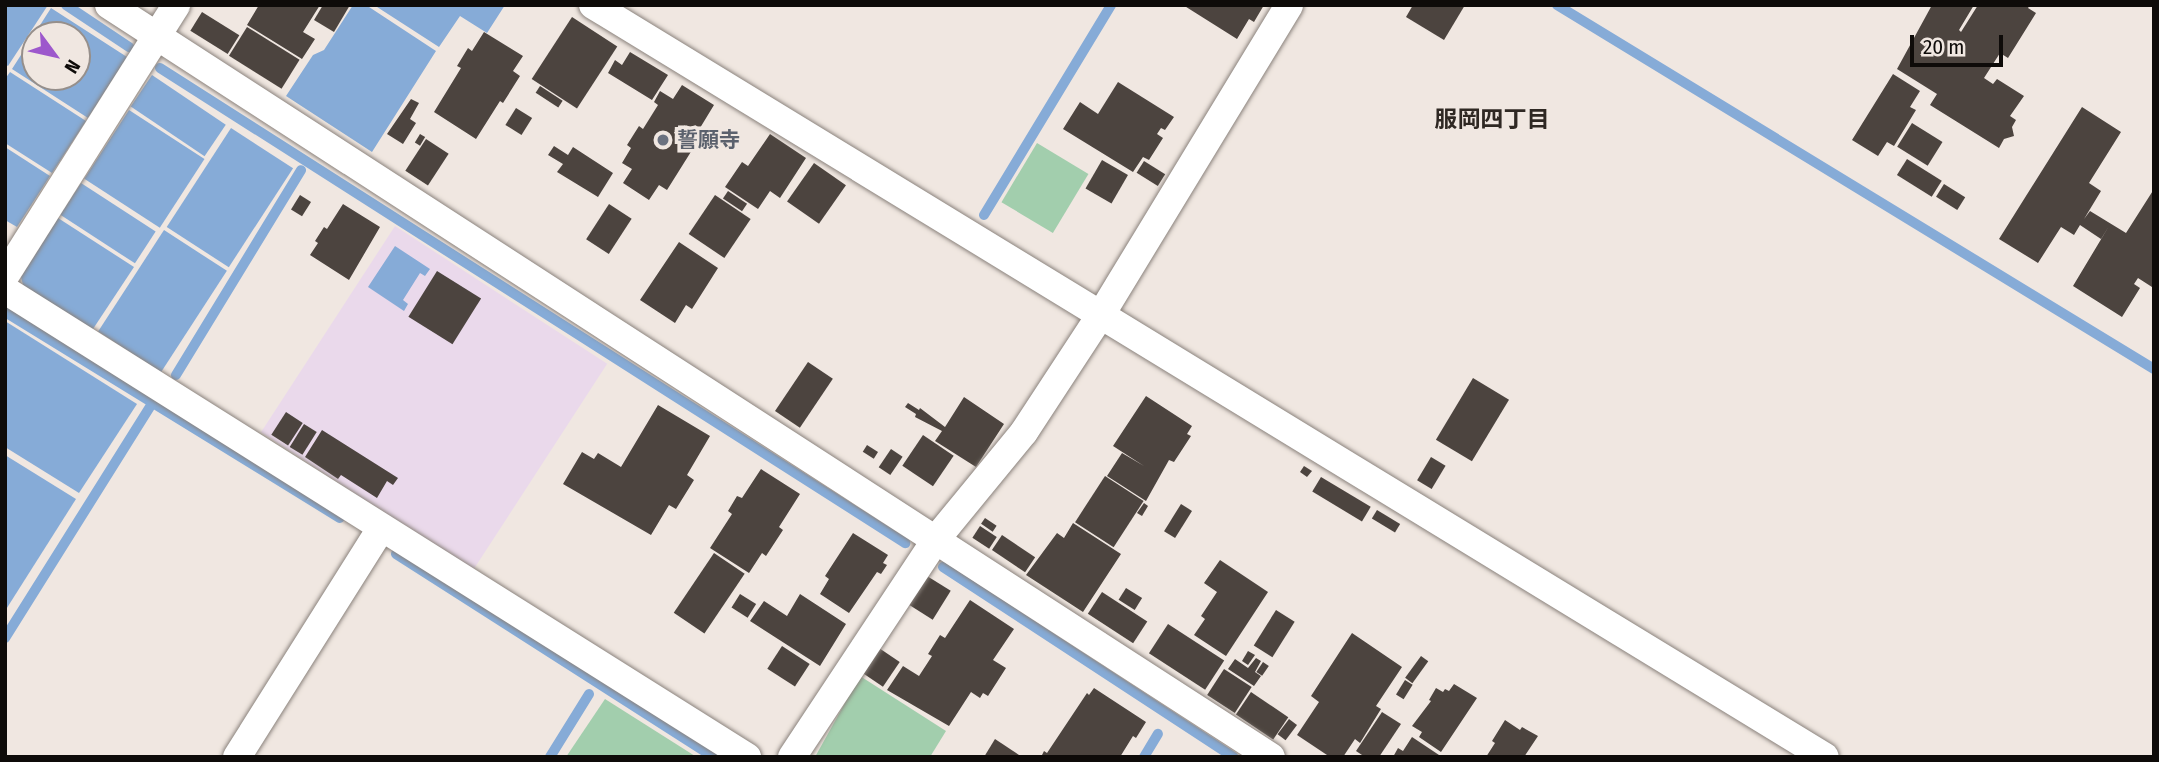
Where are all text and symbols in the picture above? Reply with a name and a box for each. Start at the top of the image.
north arrow [21,21,91,91]
scale bar [1914,21,2007,65]
text: 20 m [1923,34,1964,60]
text: N [60,56,85,78]
district label: 服岡四丁目 [1435,105,1549,133]
place label: 誓願寺 [677,127,740,153]
marker: 誓願寺 [655,132,671,148]

